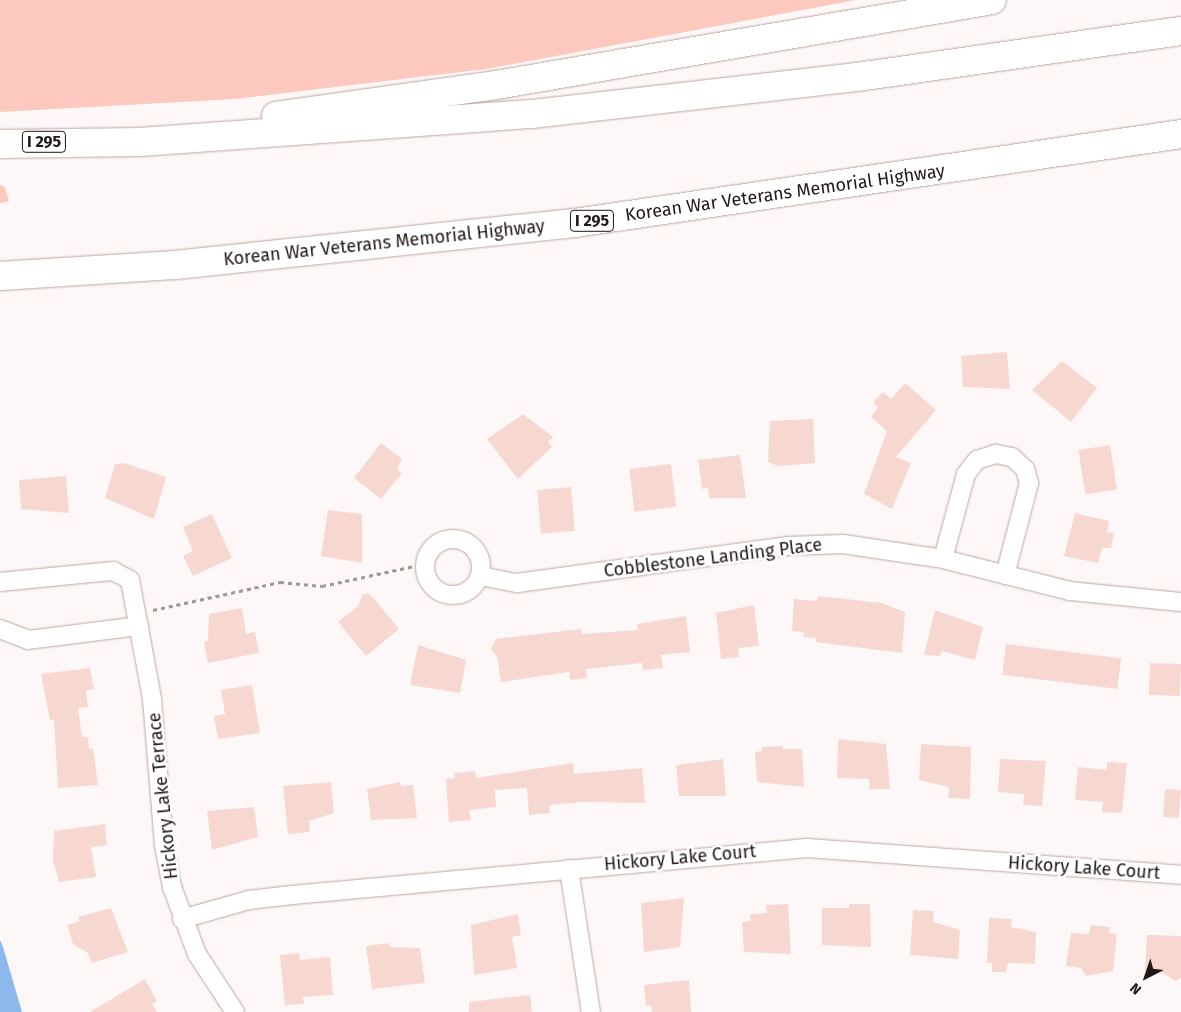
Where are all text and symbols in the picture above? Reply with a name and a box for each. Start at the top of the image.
road number: I 295 [22,128,66,156]
street label: Korean War Veterans Memorial Highway [624,160,946,226]
road number: I 295 [570,208,614,235]
street label: Korean War Veterans Memorial Highway [222,215,546,271]
street label: Cobblestone Landing Place [603,534,823,582]
street label: Hickory Lake Terrace [144,712,182,880]
street label: Hickory Lake Court [603,841,757,875]
street label: Hickory Lake Court [1007,852,1161,884]
north arrow [1121,952,1171,1002]
text: N [1127,979,1145,998]

